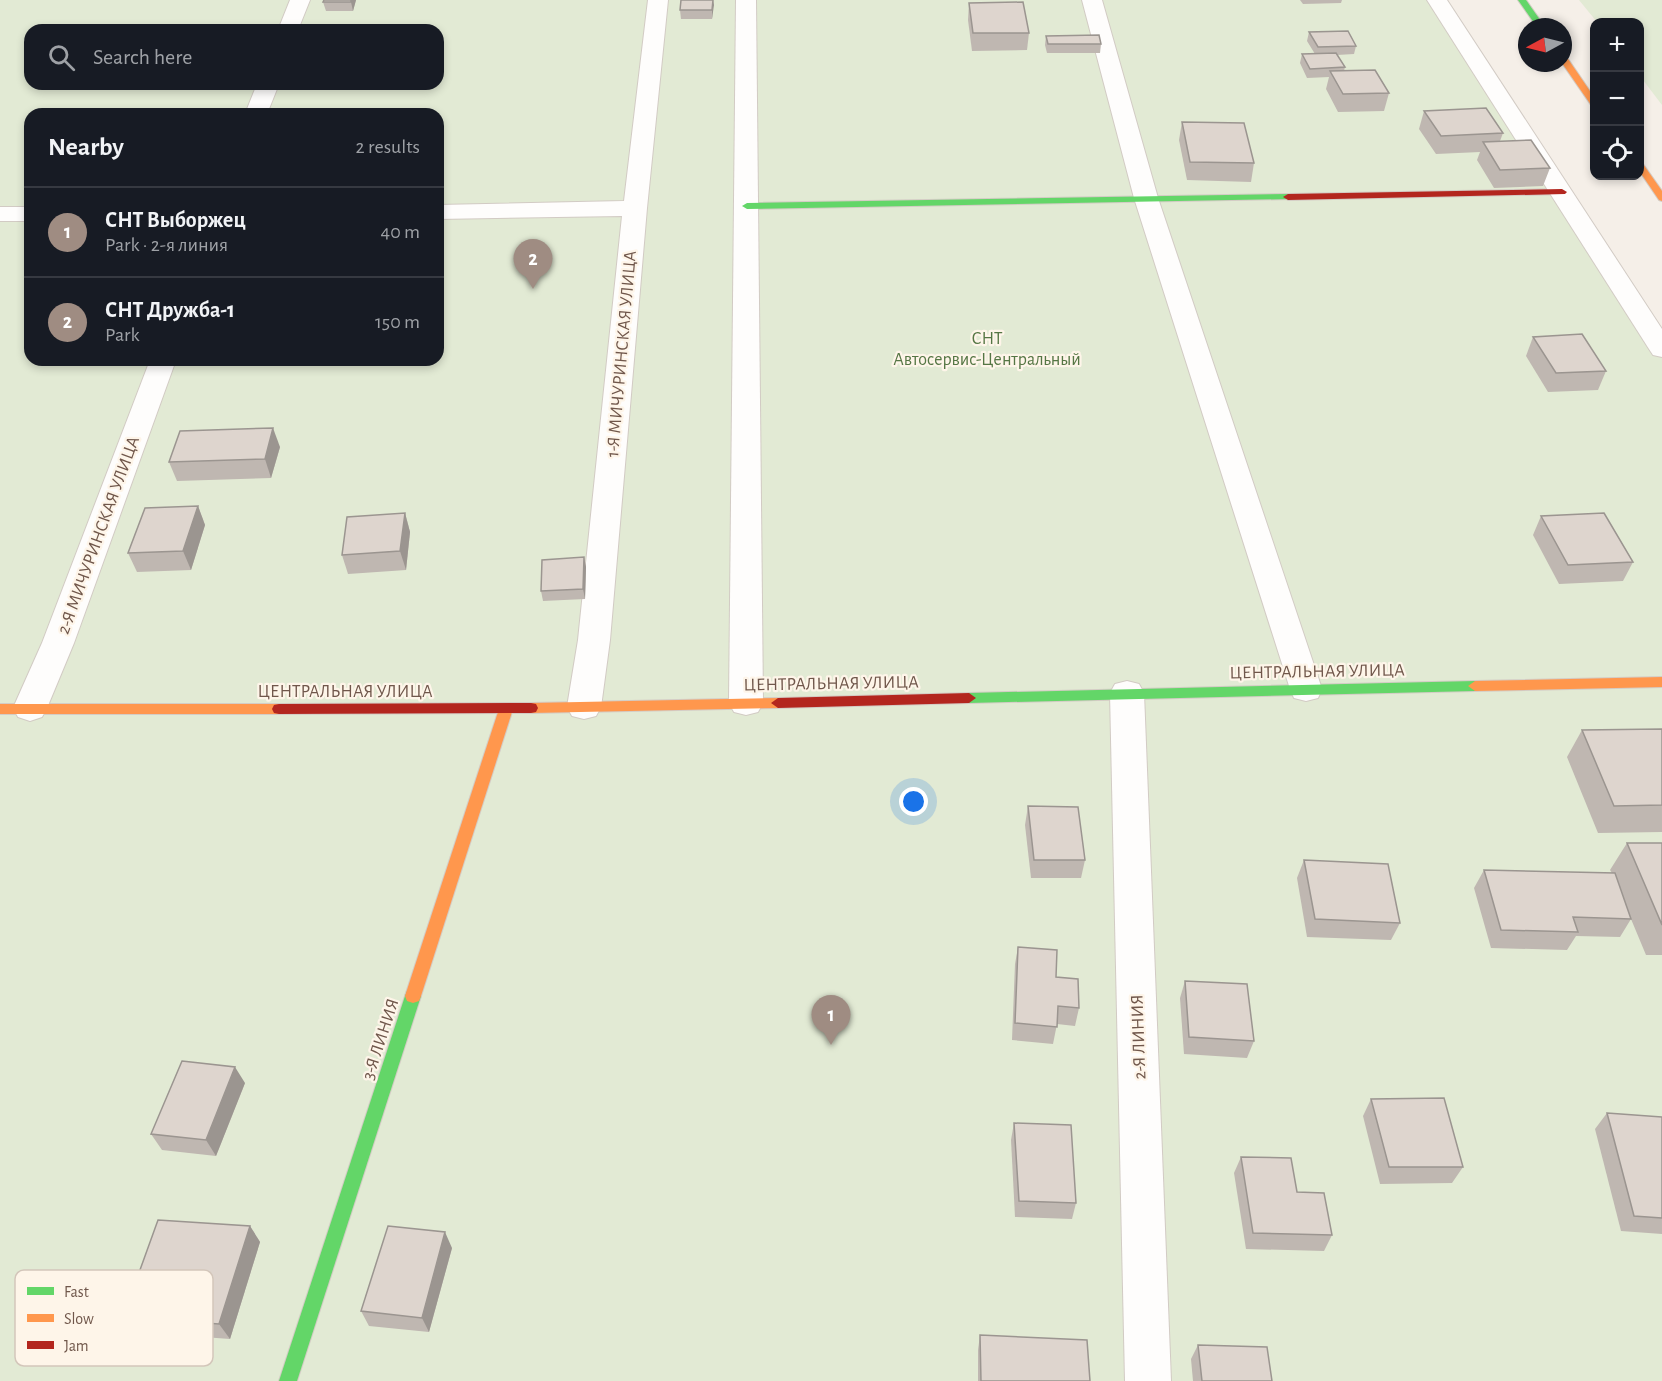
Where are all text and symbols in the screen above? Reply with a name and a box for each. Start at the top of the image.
north arrow [1518,18,1572,72]
map controls [1590,18,1644,180]
button: + [1590,18,1644,72]
search box [24,24,444,90]
icon: search [45,41,78,74]
text: Search here [93,46,192,68]
button: − [1590,72,1644,126]
button: locate [1590,126,1644,180]
text: Nearby [48,134,124,160]
text: 2 results [356,137,420,157]
text: СНТ Выборжец [105,209,246,231]
text: 1 [64,222,71,242]
text: 40 m [381,222,420,242]
text: Park · 2-я линия [105,235,228,255]
pin: 2 [514,240,552,289]
street label: 1-Я МИЧУРИНСКАЯ УЛИЦА [604,250,640,458]
text: СНТ Дружба-1 [105,299,235,321]
text: 2 [63,312,72,332]
text: 150 m [375,312,420,332]
text: Park [105,325,140,345]
park label: СНТ Автосервис-Центральный [893,330,1081,369]
street label: 2-Я МИЧУРИНСКАЯ УЛИЦА [55,434,143,637]
street label: ЦЕНТРАЛЬНАЯ УЛИЦА [1229,661,1405,683]
street label: ЦЕНТРАЛЬНАЯ УЛИЦА [743,673,919,695]
street label: ЦЕНТРАЛЬНАЯ УЛИЦА [257,683,433,701]
your location [899,787,928,816]
street label: 2-Я ЛИНИЯ [1129,994,1149,1080]
street label: 3-Я ЛИНИЯ [359,996,403,1082]
pin: 1 [812,996,850,1045]
legend [15,1270,213,1366]
text: Fast [64,1284,89,1300]
text: Slow [64,1311,94,1327]
text: Jam [64,1338,89,1354]

